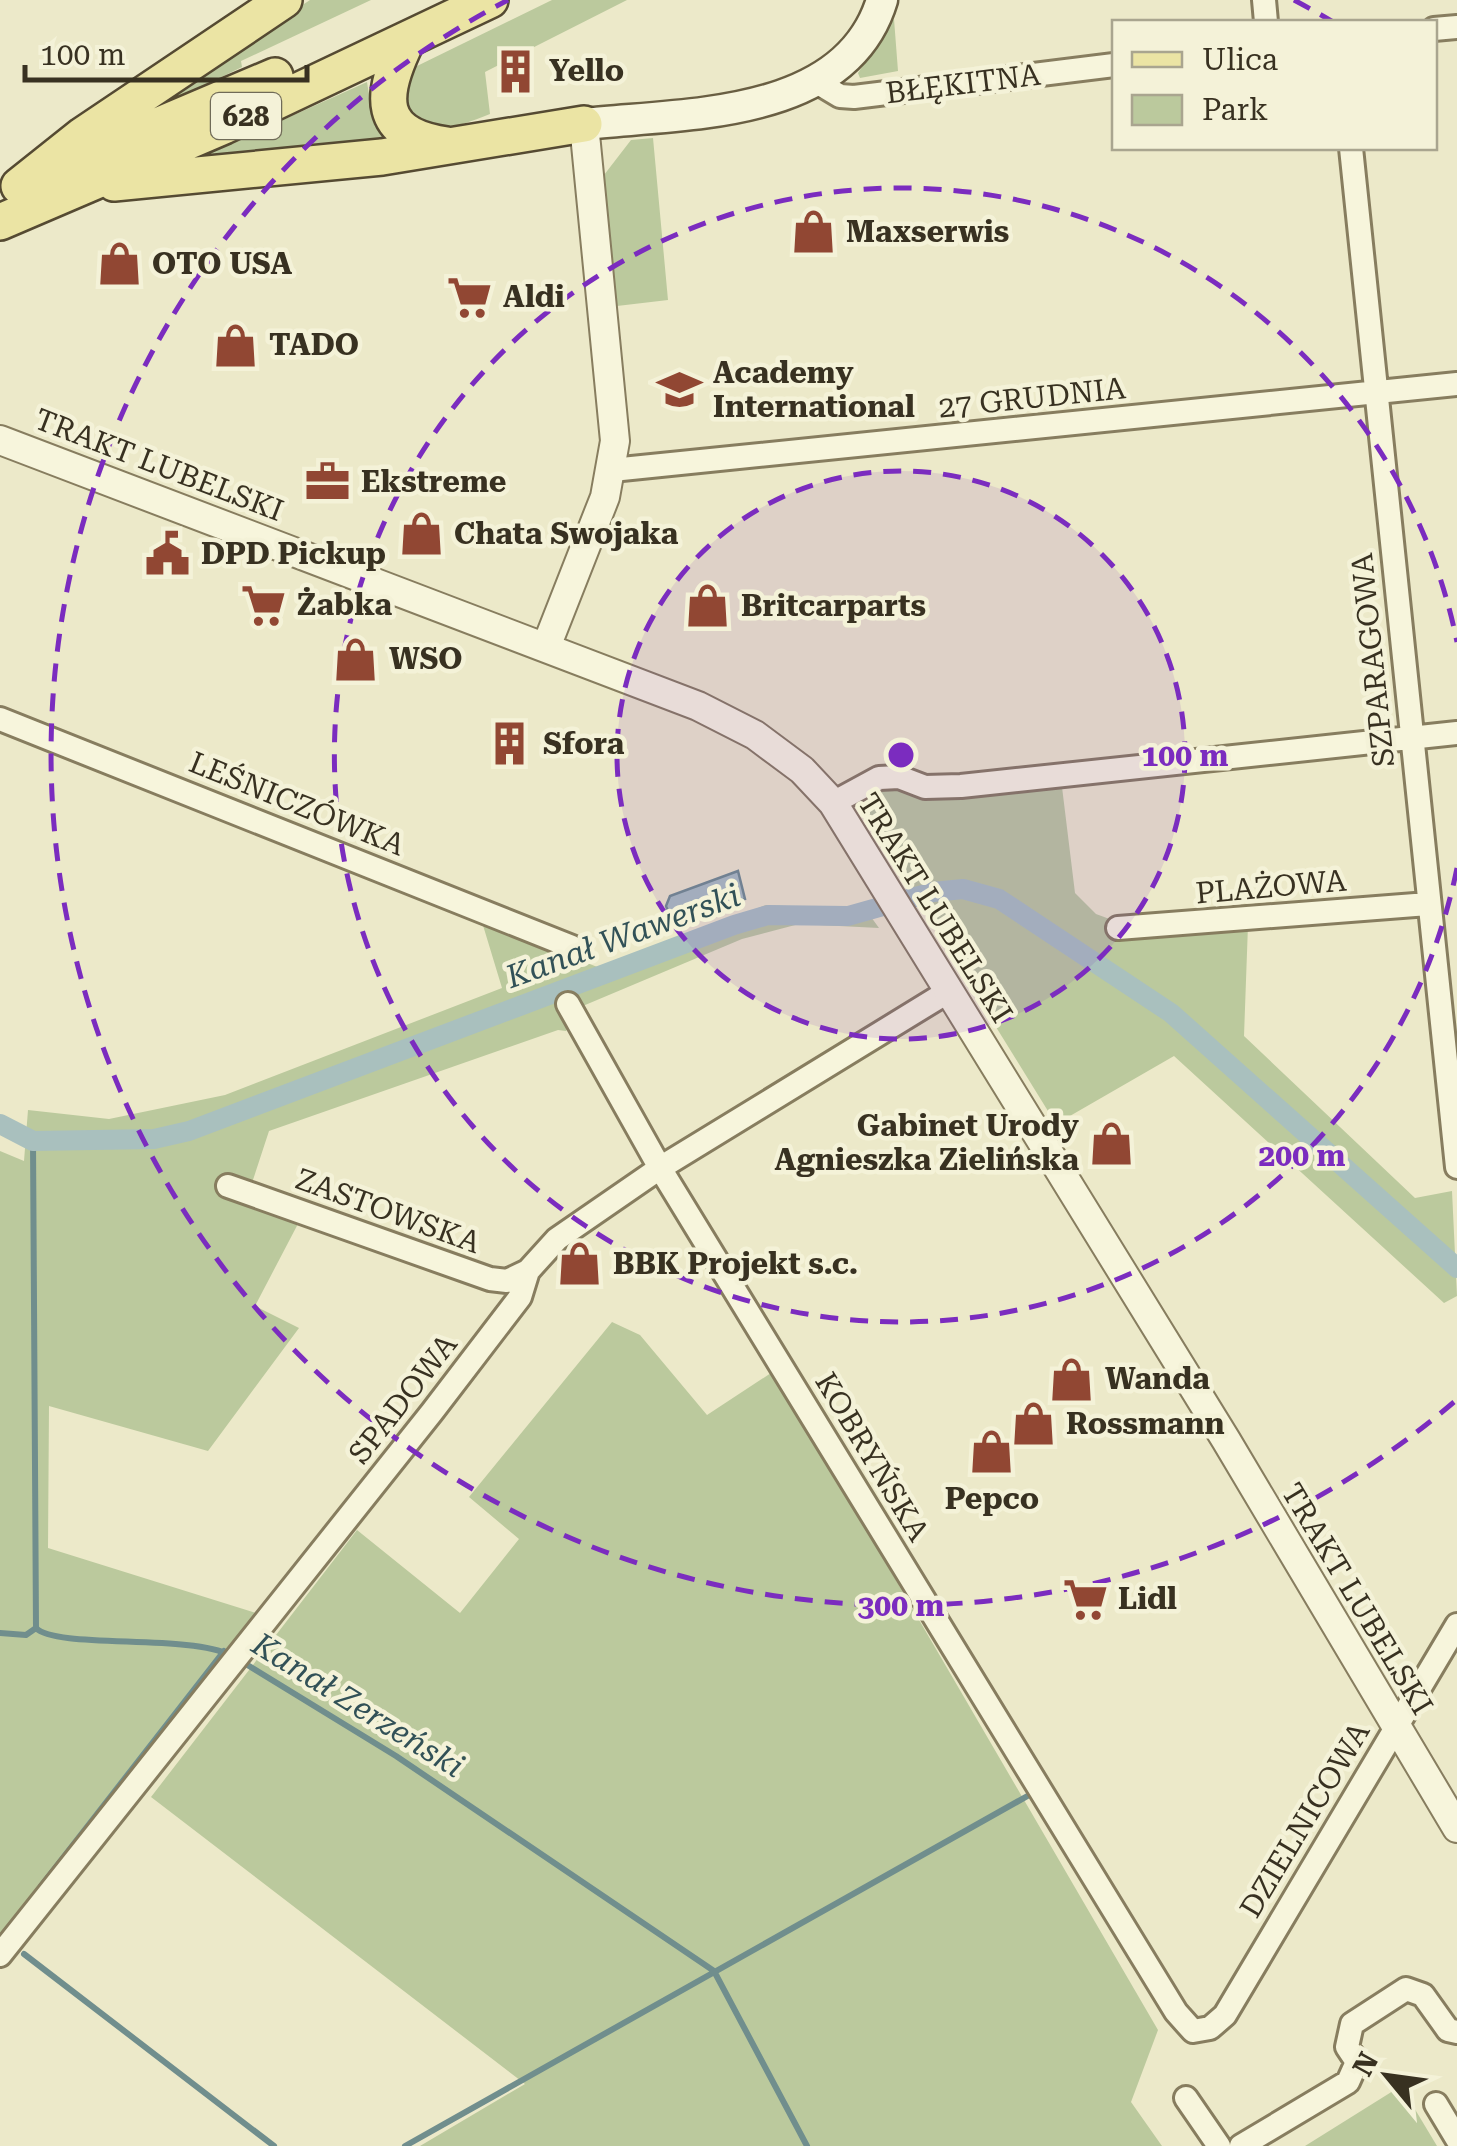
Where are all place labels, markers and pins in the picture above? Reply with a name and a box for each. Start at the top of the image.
building icon: Yello [492,47,540,95]
place label: Yello [549,53,624,88]
shop icon: Maxserwis [789,208,837,256]
place label: Maxserwis [846,214,1009,249]
shop icon: OTO USA [95,240,143,288]
place label: OTO USA [152,246,292,281]
supermarket icon: Aldi [446,273,494,321]
place label: Aldi [503,279,565,314]
shop icon: TADO [212,321,260,369]
place label: TADO [269,327,359,362]
place label: Academy International [713,355,915,424]
school or university icon: Academy International [656,366,704,414]
office icon: Ekstreme [304,458,352,506]
place label: Ekstreme [361,464,506,499]
shop icon: Chata Swojaka [397,510,445,558]
place label: Chata Swojaka [454,516,679,551]
public building icon: DPD Pickup [144,530,192,578]
place label: DPD Pickup [201,536,386,571]
supermarket icon: Żabka [240,581,288,629]
shop icon: Britcarparts [684,582,732,630]
place label: Żabka [297,586,392,622]
place label: Britcarparts [741,588,926,623]
shop icon: WSO [332,635,380,683]
place label: WSO [389,641,463,676]
building icon: Sfora [486,720,534,768]
place label: Sfora [543,726,625,761]
centre of rings [883,737,919,773]
place label: Gabinet Urody Agnieszka Zielińska [775,1108,1079,1177]
shop icon: Gabinet Urody Agnieszka Zielińska [1088,1119,1136,1167]
shop icon: BBK Projekt s.c. [556,1240,604,1288]
place label: BBK Projekt s.c. [613,1246,858,1281]
shop icon: Wanda [1048,1355,1096,1403]
place label: Wanda [1105,1361,1210,1396]
shop icon: Rossmann [1009,1400,1057,1448]
place label: Rossmann [1066,1406,1225,1441]
shop icon: Pepco [968,1428,1016,1476]
place label: Pepco [945,1481,1039,1516]
supermarket icon: Lidl [1061,1575,1109,1623]
place label: Lidl [1118,1581,1177,1616]

